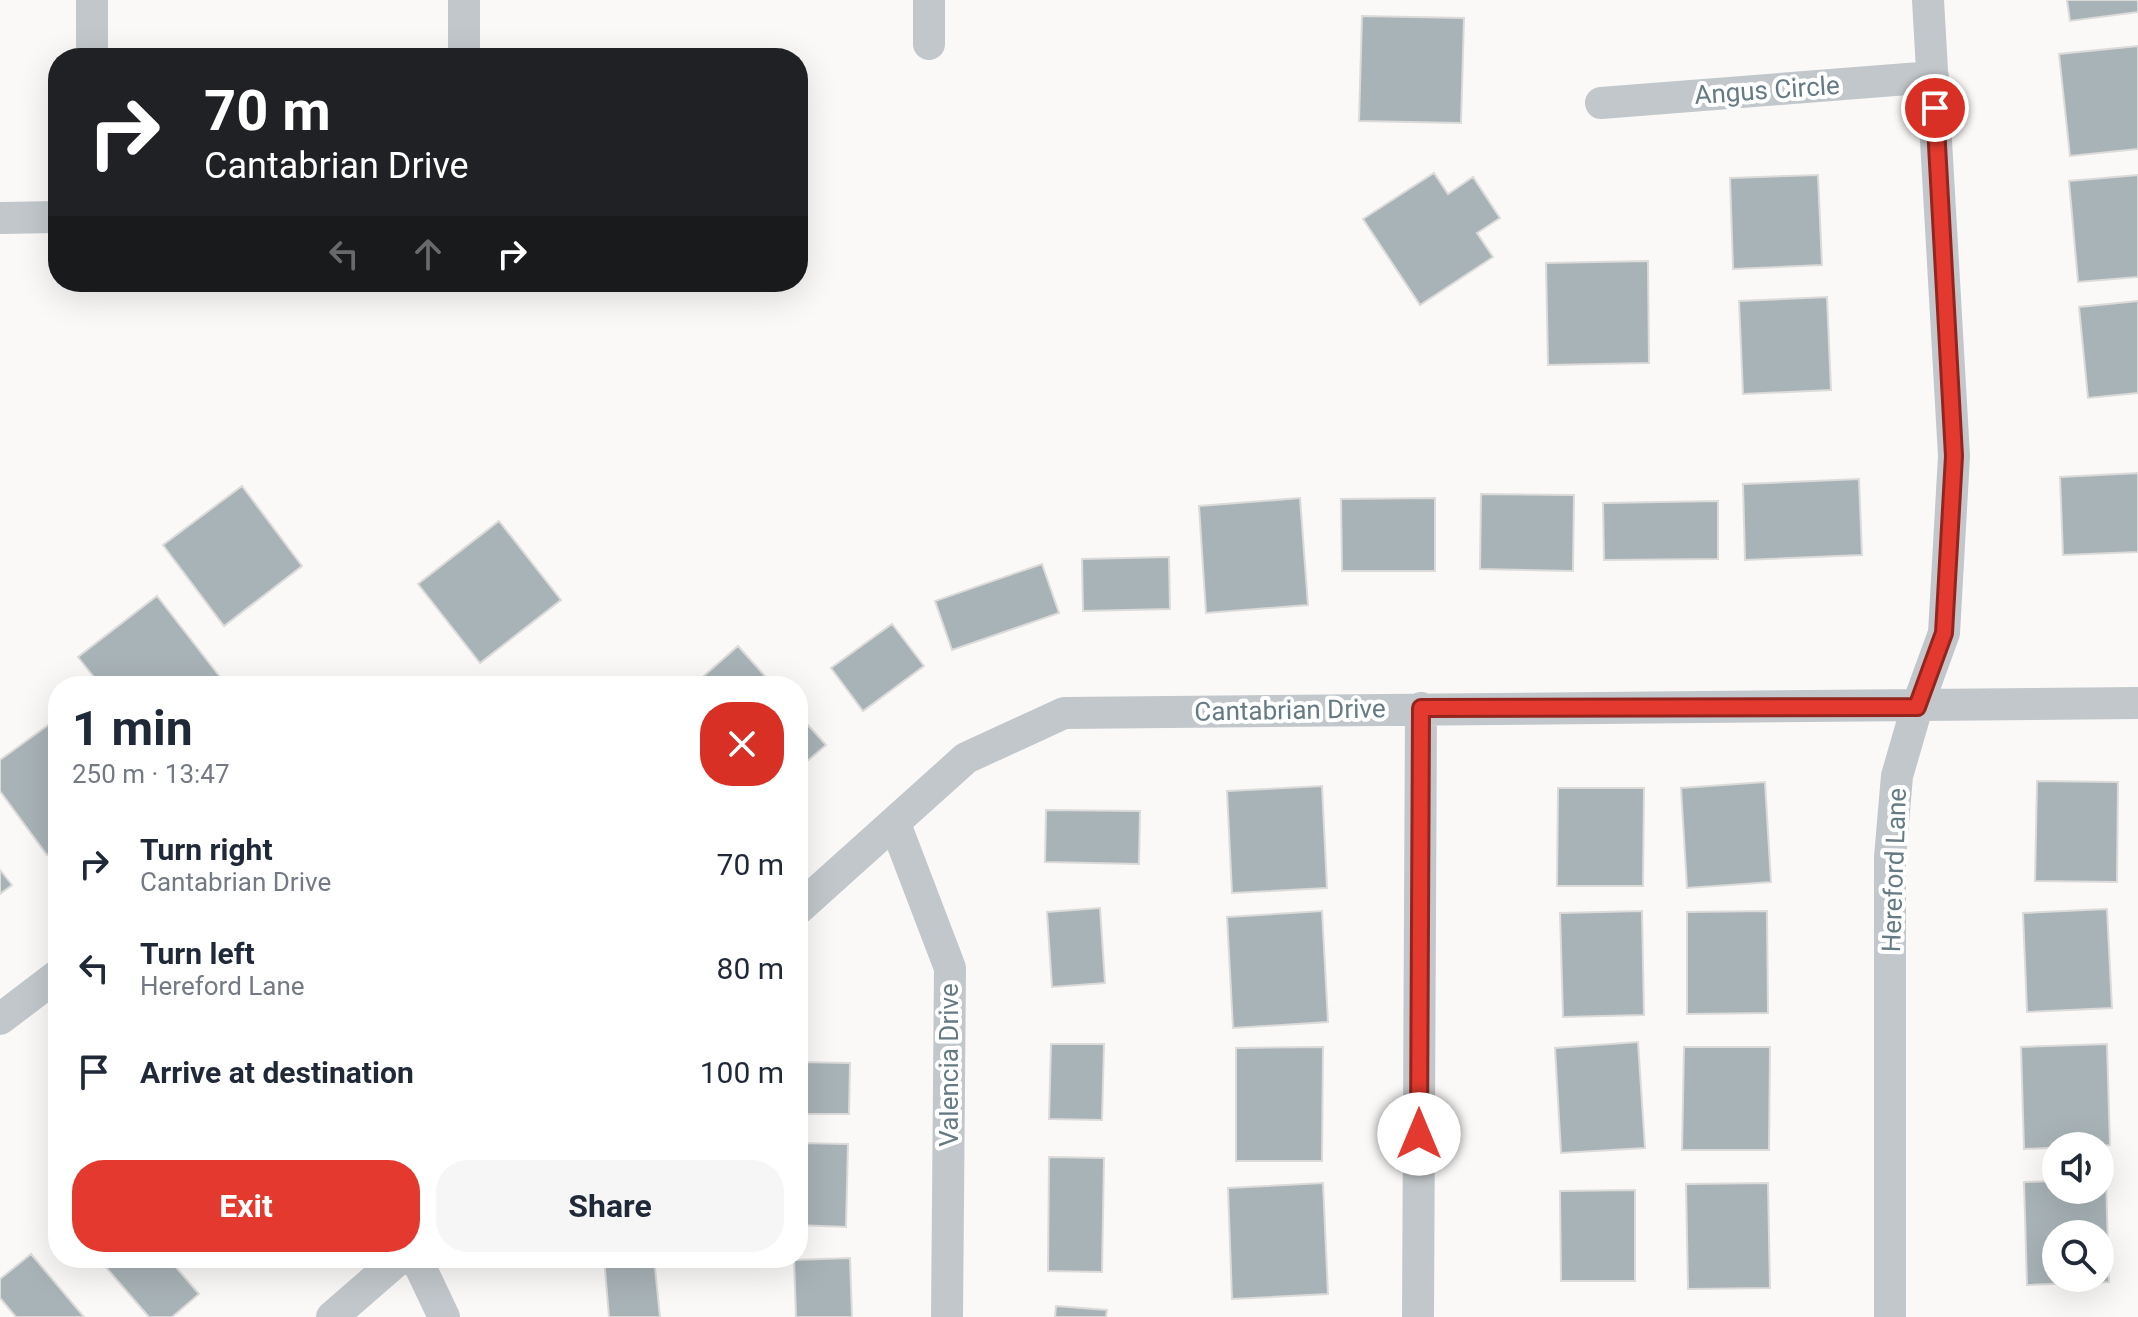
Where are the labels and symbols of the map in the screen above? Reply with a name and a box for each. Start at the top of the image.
street label: Angus Circle [1693,70,1841,110]
pin [1901,74,1969,142]
street label: Cantabrian Drive [1194,693,1386,727]
street label: Hereford Lane [1876,787,1912,953]
street label: Valencia Drive [934,983,964,1147]
position arrow [1377,1092,1461,1176]

